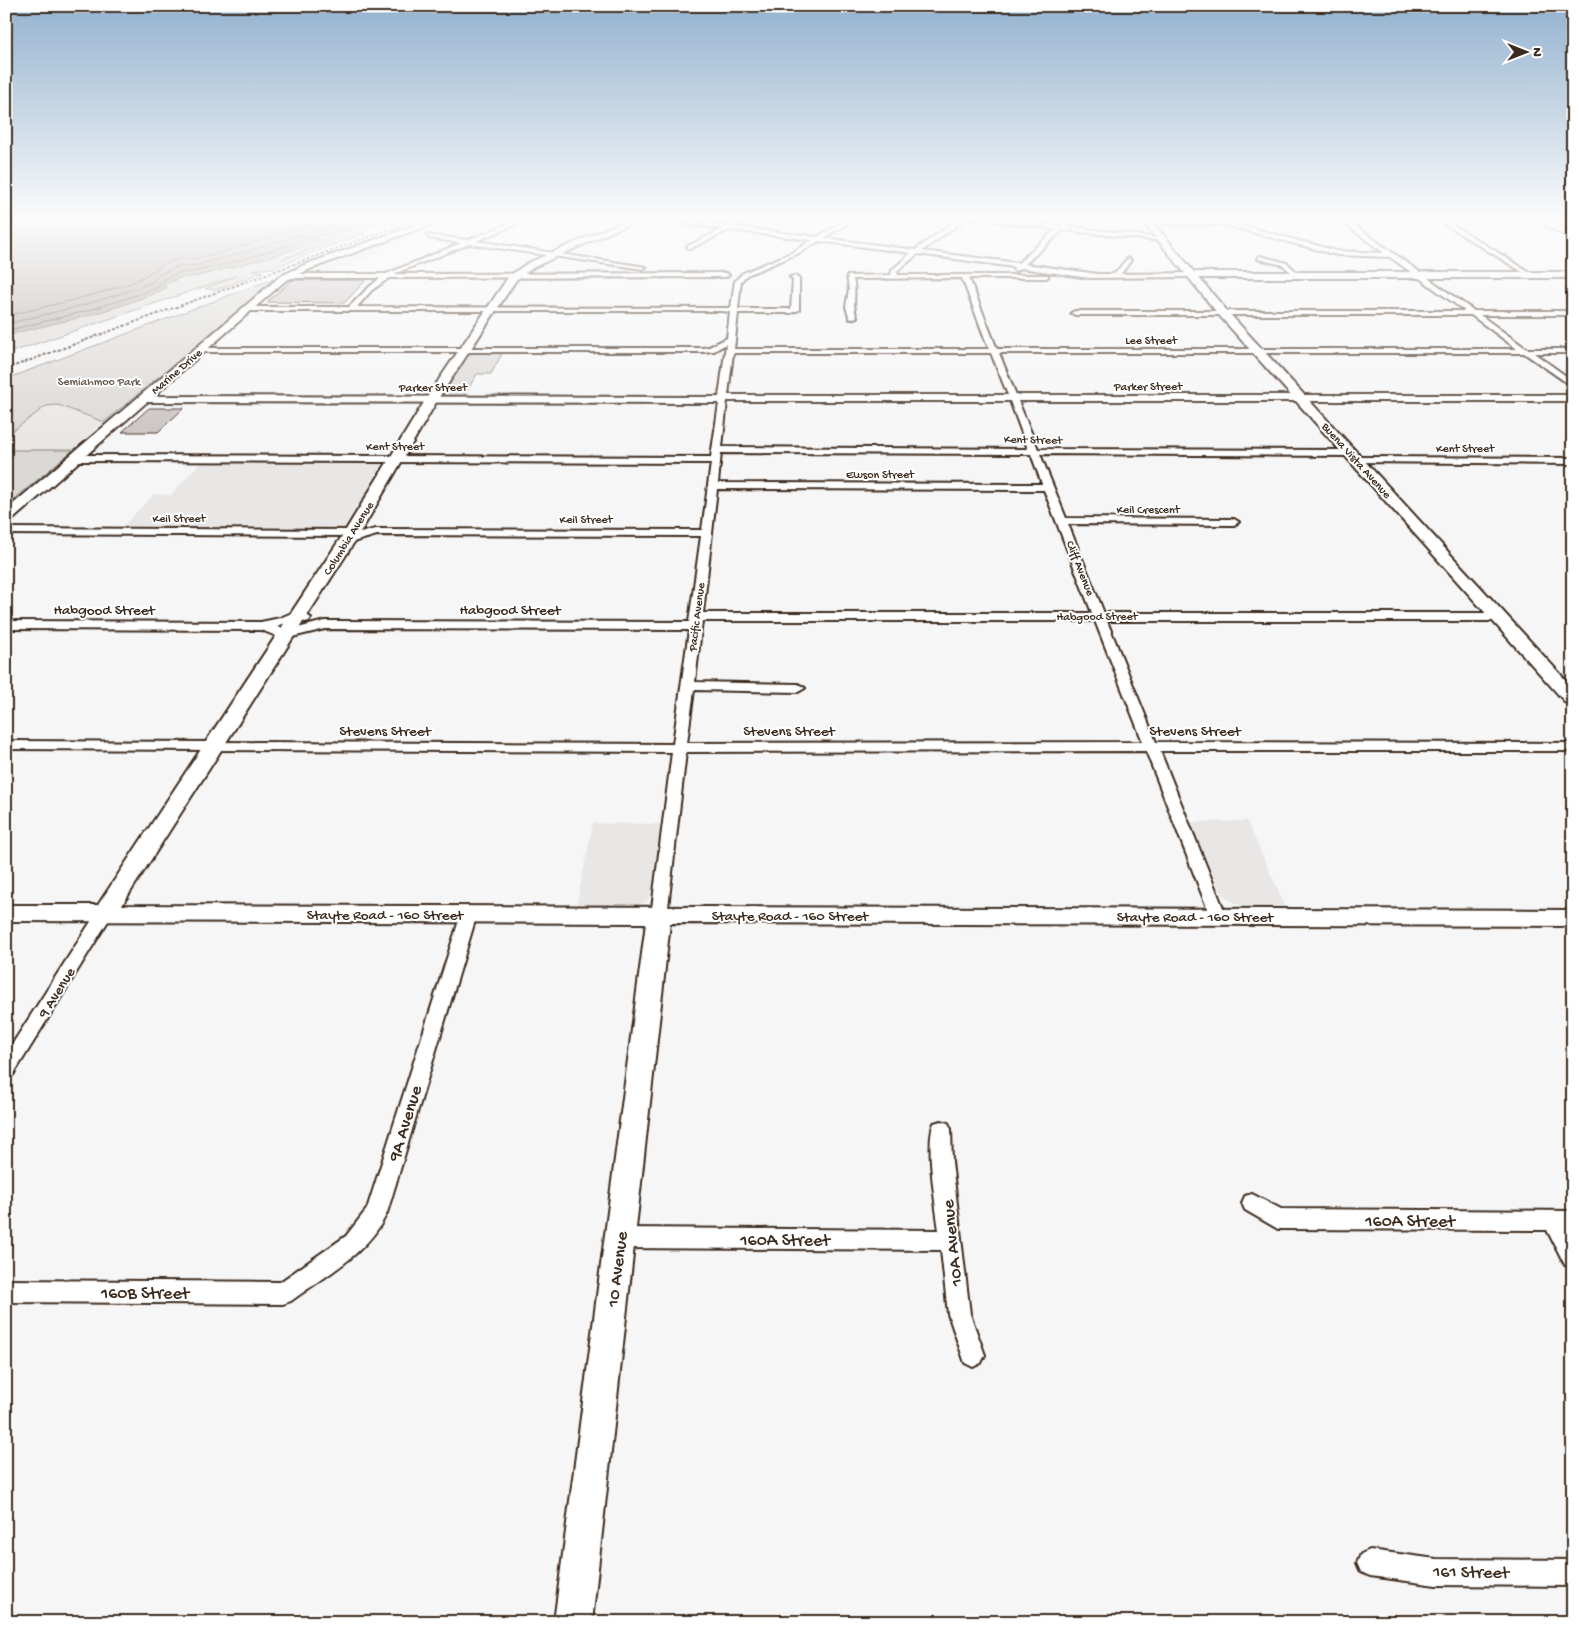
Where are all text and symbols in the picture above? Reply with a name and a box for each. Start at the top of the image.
north arrow [1502,28,1552,78]
text: N [1528,47,1545,57]
street label: Lee Street [1125,335,1178,349]
street label: Marine Drive [149,346,206,398]
park label: Semiahmoo Park [58,376,142,390]
street label: Parker Street [1113,381,1183,395]
street label: Parker Street [398,382,468,396]
street label: Buena Vista Avenue [1317,420,1394,503]
street label: Kent Street [1004,433,1063,449]
street label: Kent Street [366,441,425,455]
street label: Kent Street [1436,443,1495,457]
street label: Ewson Street [846,469,915,483]
street label: Columbia Avenue [321,499,378,578]
street label: Keil Crescent [1116,504,1181,518]
street label: Keil Street [153,513,207,527]
street label: Keil Street [560,514,614,528]
street label: Cliff Avenue [1062,539,1097,599]
street label: Pacific Avenue [687,581,709,653]
street label: Habgood Street [53,602,157,620]
street label: Habgood Street [459,602,563,620]
street label: Habgood Street [1057,611,1139,625]
street label: Stevens Street [339,723,433,741]
street label: Stevens Street [743,723,837,741]
street label: Stevens Street [1149,723,1243,741]
street label: Stayte Road - 160 Street [307,907,465,925]
street label: Stayte Road - 160 Street [712,908,870,926]
street label: Stayte Road - 160 Street [1117,909,1275,927]
street label: 9 Avenue [35,964,80,1023]
street label: 9A Avenue [385,1083,428,1165]
street label: 10A Avenue [938,1198,969,1288]
street label: 160A Street [1364,1212,1456,1233]
street label: 10 Avenue [603,1230,634,1309]
street label: 160A Street [739,1231,831,1252]
street label: 160B Street [100,1284,191,1305]
street label: 161 Street [1432,1562,1511,1585]

